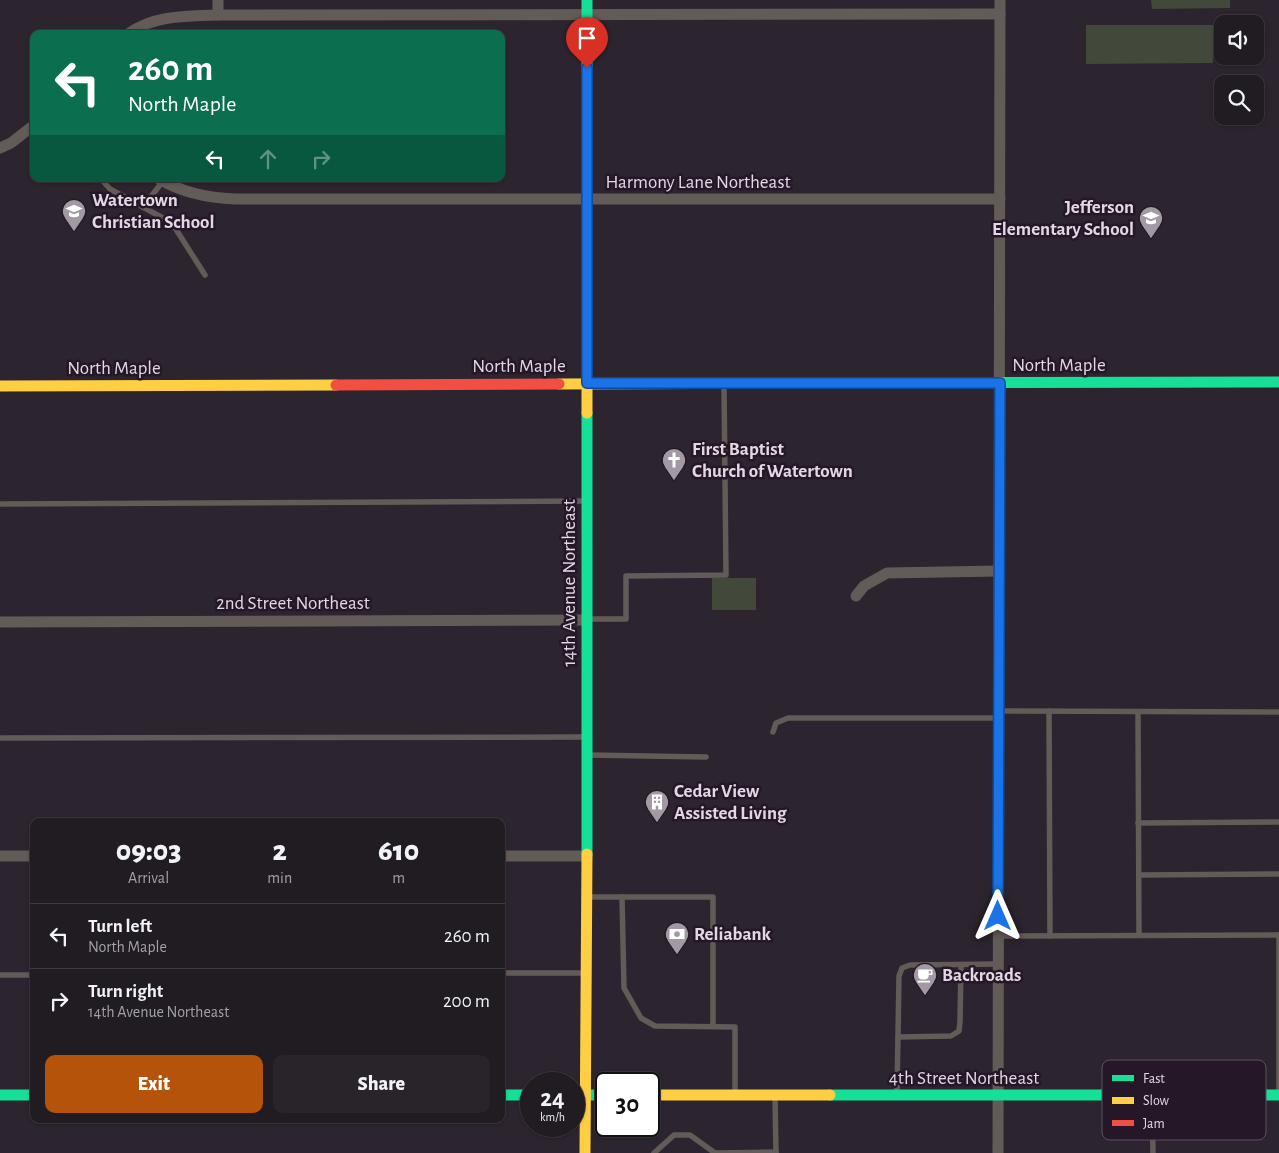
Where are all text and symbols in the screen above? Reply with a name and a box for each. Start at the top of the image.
map controls [1214,15,1264,125]
button: sound [1214,15,1264,65]
pin [566,17,608,68]
icon: arrive [573,24,601,52]
icon: left [45,50,110,115]
text: 260 m [128,52,213,87]
button: search [1214,75,1264,125]
text: North Maple [128,93,236,115]
icon: left [201,145,229,173]
icon: ahead [254,145,282,173]
icon: right [307,145,335,173]
street label: Harmony Lane Northeast [605,173,791,192]
place label: Watertown Christian School [92,191,214,232]
school or university icon: Watertown Christian School [61,198,87,232]
place label: Jefferson Elementary School [992,198,1134,239]
school or university icon: Jefferson Elementary School [1138,205,1164,239]
street label: North Maple [1012,356,1106,375]
street label: North Maple [472,357,566,376]
street label: North Maple [67,359,161,378]
place label: First Baptist Church of Watertown [692,440,853,481]
church icon: First Baptist Church of Watertown [661,447,687,481]
street label: 14th Avenue Northeast [560,499,579,667]
street label: 2nd Street Northeast [216,594,370,613]
place label: Cedar View Assisted Living [674,782,787,823]
building icon: Cedar View Assisted Living [644,789,670,823]
text: 09:03 [116,836,182,866]
text: 2 [273,836,287,866]
text: 610 [378,836,419,866]
text: Arrival [128,870,169,886]
text: min [267,870,292,886]
text: m [392,870,405,886]
position arrow [971,889,1023,941]
text: Turn left [88,917,152,936]
bank icon: Reliabank [664,921,690,955]
icon: left [45,922,73,950]
place label: Reliabank [694,925,772,944]
text: 260 m [444,927,490,946]
text: North Maple [88,939,167,955]
cafe icon: Backroads [912,962,938,996]
place label: Backroads [942,966,1021,985]
text: Turn right [88,982,163,1001]
icon: right [45,987,73,1015]
text: 200 m [443,992,490,1011]
text: 14th Avenue Northeast [88,1004,229,1020]
button: Exit [45,1055,263,1113]
button: Share [273,1055,490,1113]
legend [1102,1060,1266,1140]
street label: 4th Street Northeast [889,1069,1039,1088]
speed limit sign: 30 [595,1072,660,1137]
text: Fast [1143,1072,1165,1086]
text: 24 [540,1086,565,1111]
text: Slow [1143,1094,1170,1108]
text: km/h [540,1111,565,1123]
text: Jam [1143,1117,1165,1131]

